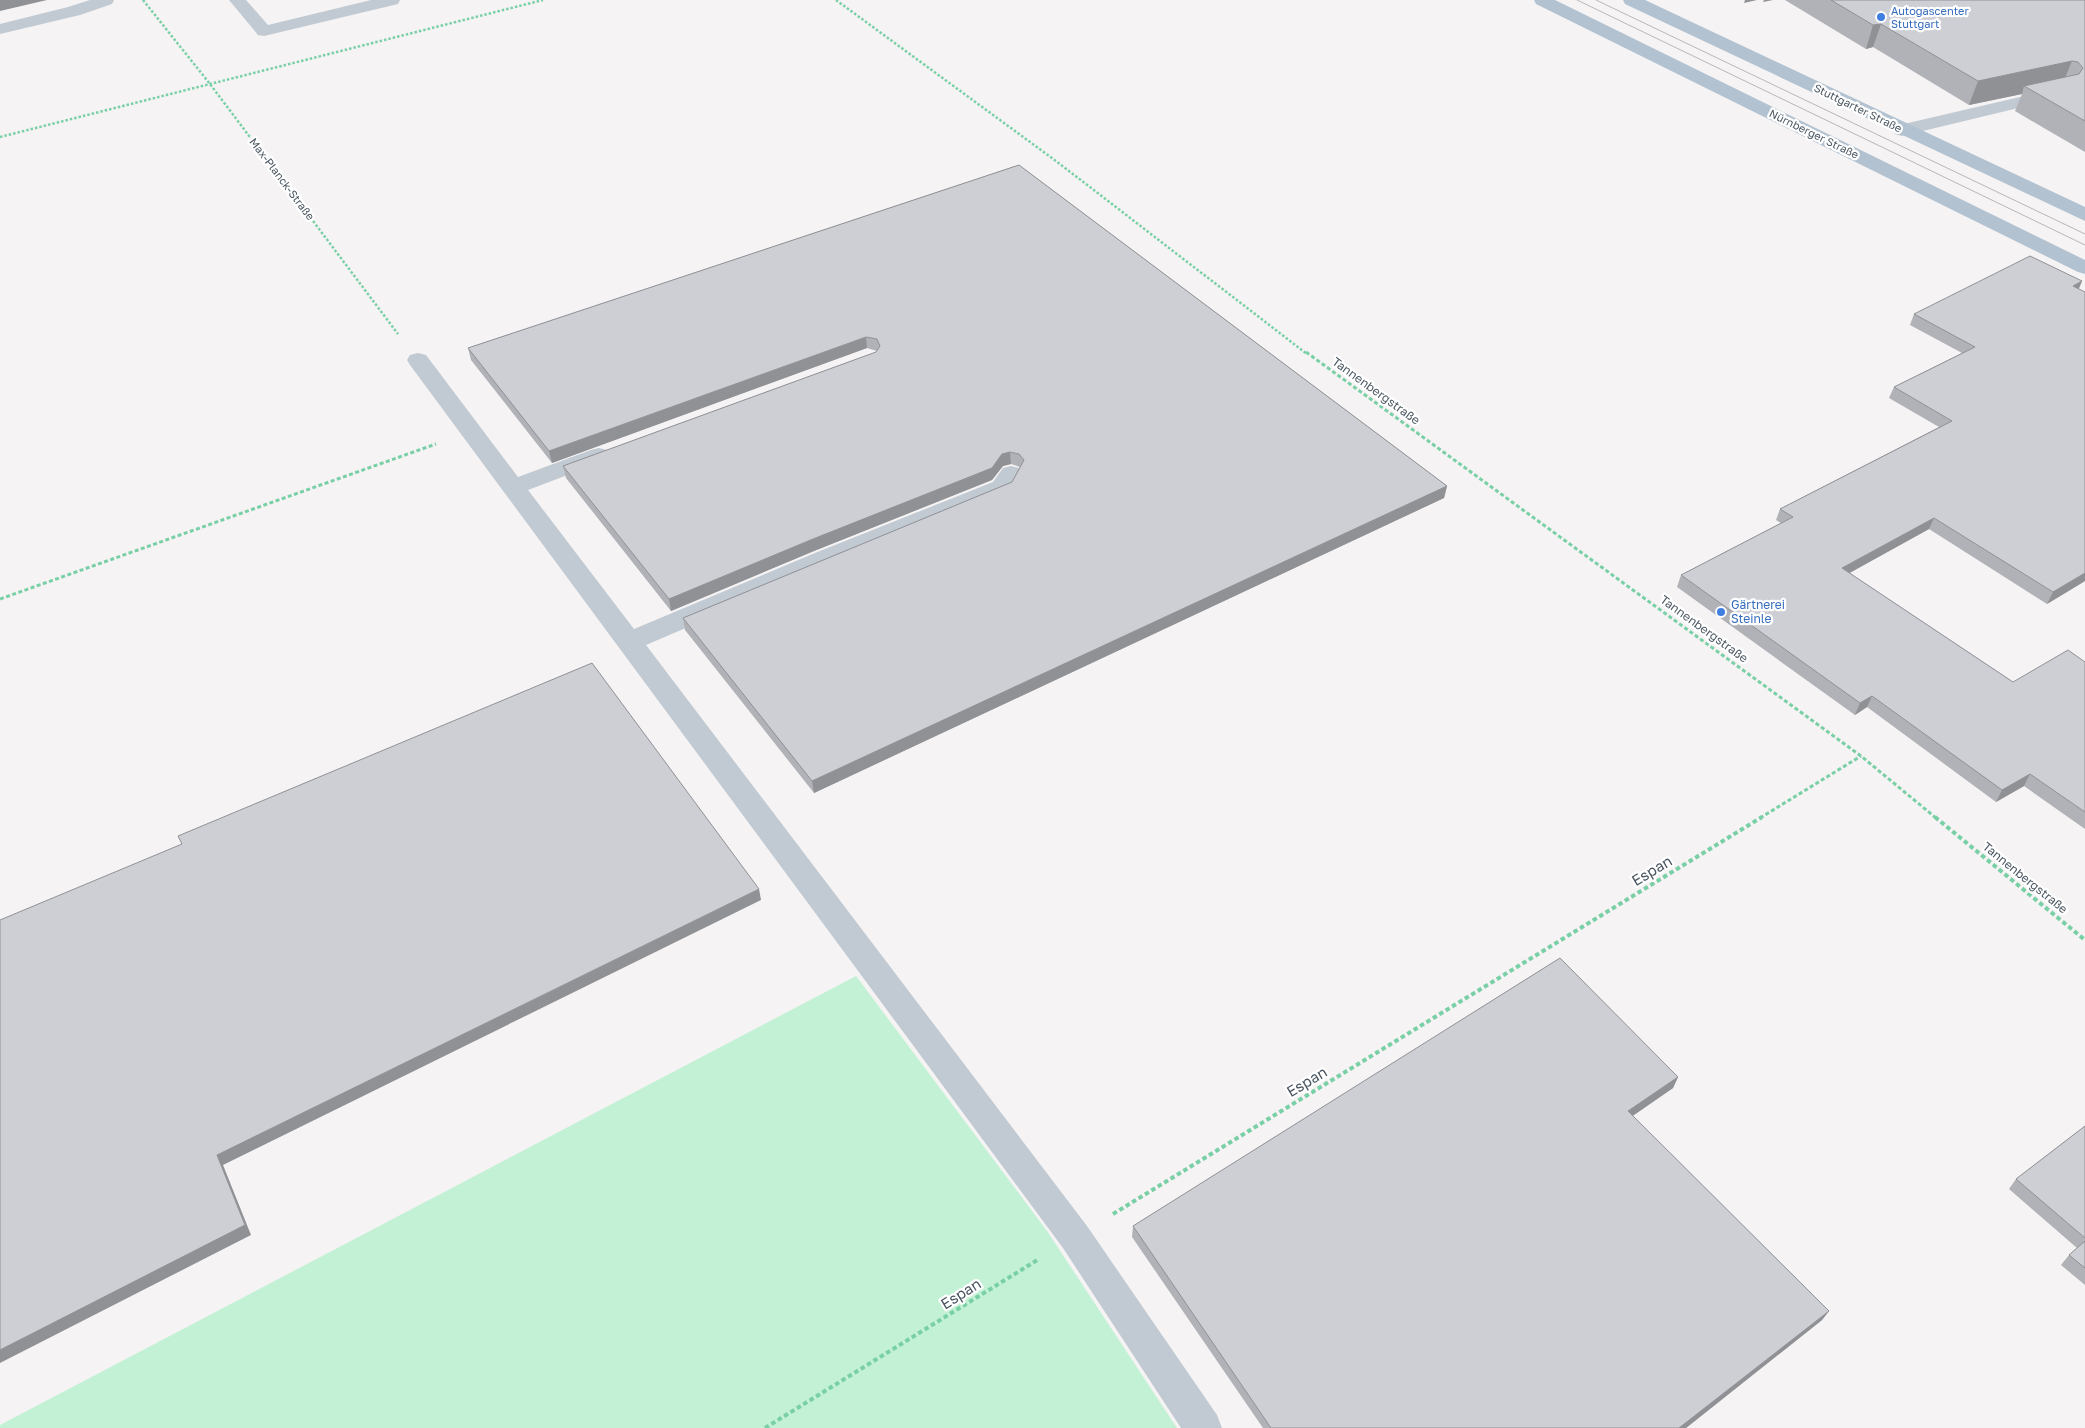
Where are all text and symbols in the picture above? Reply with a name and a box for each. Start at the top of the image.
place label: Autogascenter Stuttgart [1891,4,1969,30]
marker: Autogascenter Stuttgart [1875,11,1887,23]
street label: Stuttgarter Straße [1812,81,1904,134]
street label: Nürnberger Straße [1767,106,1861,161]
street label: Max-Planck-Straße [247,135,318,222]
street label: Tannenbergstraße [1329,354,1423,428]
street label: Tannenbergstraße [1657,592,1751,666]
place label: Gärtnerei Steinle [1731,597,1785,626]
marker: Gärtnerei Steinle [1715,606,1727,618]
street label: Tannenbergstraße [1980,839,2071,916]
street label: Espan [1628,851,1675,889]
street label: Espan [1283,1062,1330,1100]
street label: Espan [937,1274,984,1312]

